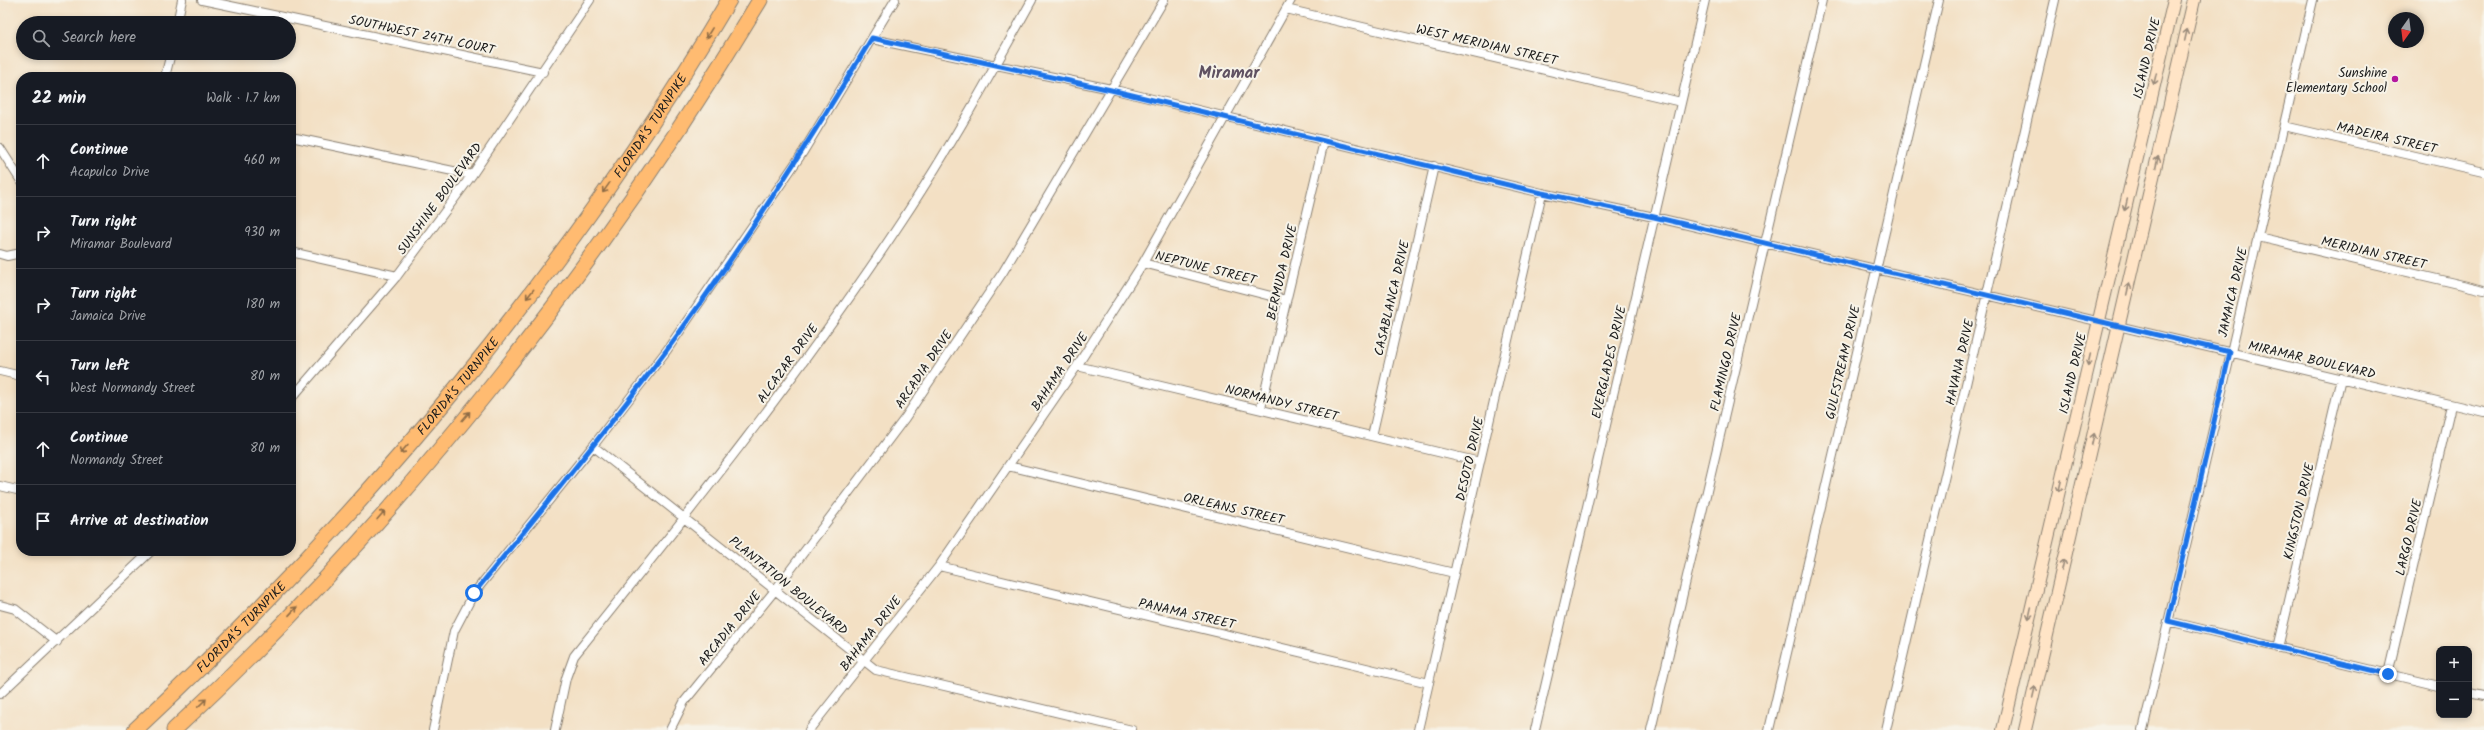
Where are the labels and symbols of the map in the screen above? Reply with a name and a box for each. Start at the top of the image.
street label: SOUTHWEST 24TH COURT [347,10,498,61]
north arrow [2388,12,2424,48]
street label: ISLAND DRIVE [2128,15,2167,101]
street label: WEST MERIDIAN STREET [1414,19,1560,72]
one-way arrow [705,27,713,38]
one-way arrow [2182,29,2190,42]
district label: Miramar [1199,60,1260,87]
place label: Sunshine Elementary School [2286,63,2387,99]
street label: FLORIDA'S TURNPIKE [609,69,694,183]
one-way arrow [2151,72,2159,85]
marker: Sunshine Elementary School [2390,74,2400,84]
street label: MADEIRA STREET [2334,117,2440,160]
street label: SUNSHINE BOULEVARD [392,138,488,259]
one-way arrow [2153,156,2161,169]
one-way arrow [602,182,610,193]
one-way arrow [2121,199,2129,212]
street label: BERMUDA DRIVE [1261,222,1304,322]
street label: MERIDIAN STREET [2319,231,2429,276]
street label: CASABLANCA DRIVE [1369,238,1416,358]
street label: JAMAICA DRIVE [2213,245,2254,339]
street label: NEPTUNE STREET [1153,246,1259,291]
one-way arrow [2125,283,2132,296]
one-way arrow [526,288,534,299]
street label: EVERGLADES DRIVE [1586,303,1633,421]
street label: GULFSTREAM DRIVE [1820,303,1867,421]
street label: FLAMINGO DRIVE [1705,311,1748,414]
street label: HAVANA DRIVE [1940,317,1981,408]
street label: ALCAZAR DRIVE [752,319,825,408]
street label: ARCADIA DRIVE [890,326,959,414]
street label: BAHAMA DRIVE [1026,328,1095,415]
street label: ISLAND DRIVE [2054,330,2093,416]
street label: FLORIDA'S TURNPIKE [412,333,505,440]
street label: MIRAMAR BOULEVARD [2246,336,2377,385]
one-way arrow [2085,353,2093,366]
street label: NORMANDY STREET [1223,379,1341,428]
one-way arrow [461,411,470,421]
street label: DESOTO DRIVE [1451,415,1490,503]
one-way arrow [2090,433,2098,446]
one-way arrow [400,444,409,454]
street label: KINGSTON DRIVE [2278,460,2321,562]
one-way arrow [2056,480,2063,493]
street label: ORLEANS STREET [1181,488,1287,531]
street label: LARGO DRIVE [2390,496,2429,578]
one-way arrow [377,510,386,520]
street label: PLANTATION BOULEVARD [724,531,852,641]
one-way arrow [2060,559,2068,572]
street label: FLORIDA'S TURNPIKE [192,577,292,678]
route start [465,584,483,602]
street label: ARCADIA DRIVE [693,587,767,671]
street label: BAHAMA DRIVE [835,591,908,676]
street label: PANAMA STREET [1136,593,1238,636]
one-way arrow [289,606,298,616]
one-way arrow [2026,606,2034,619]
route end [2379,665,2397,683]
one-way arrow [2030,686,2038,699]
one-way arrow [197,699,207,708]

